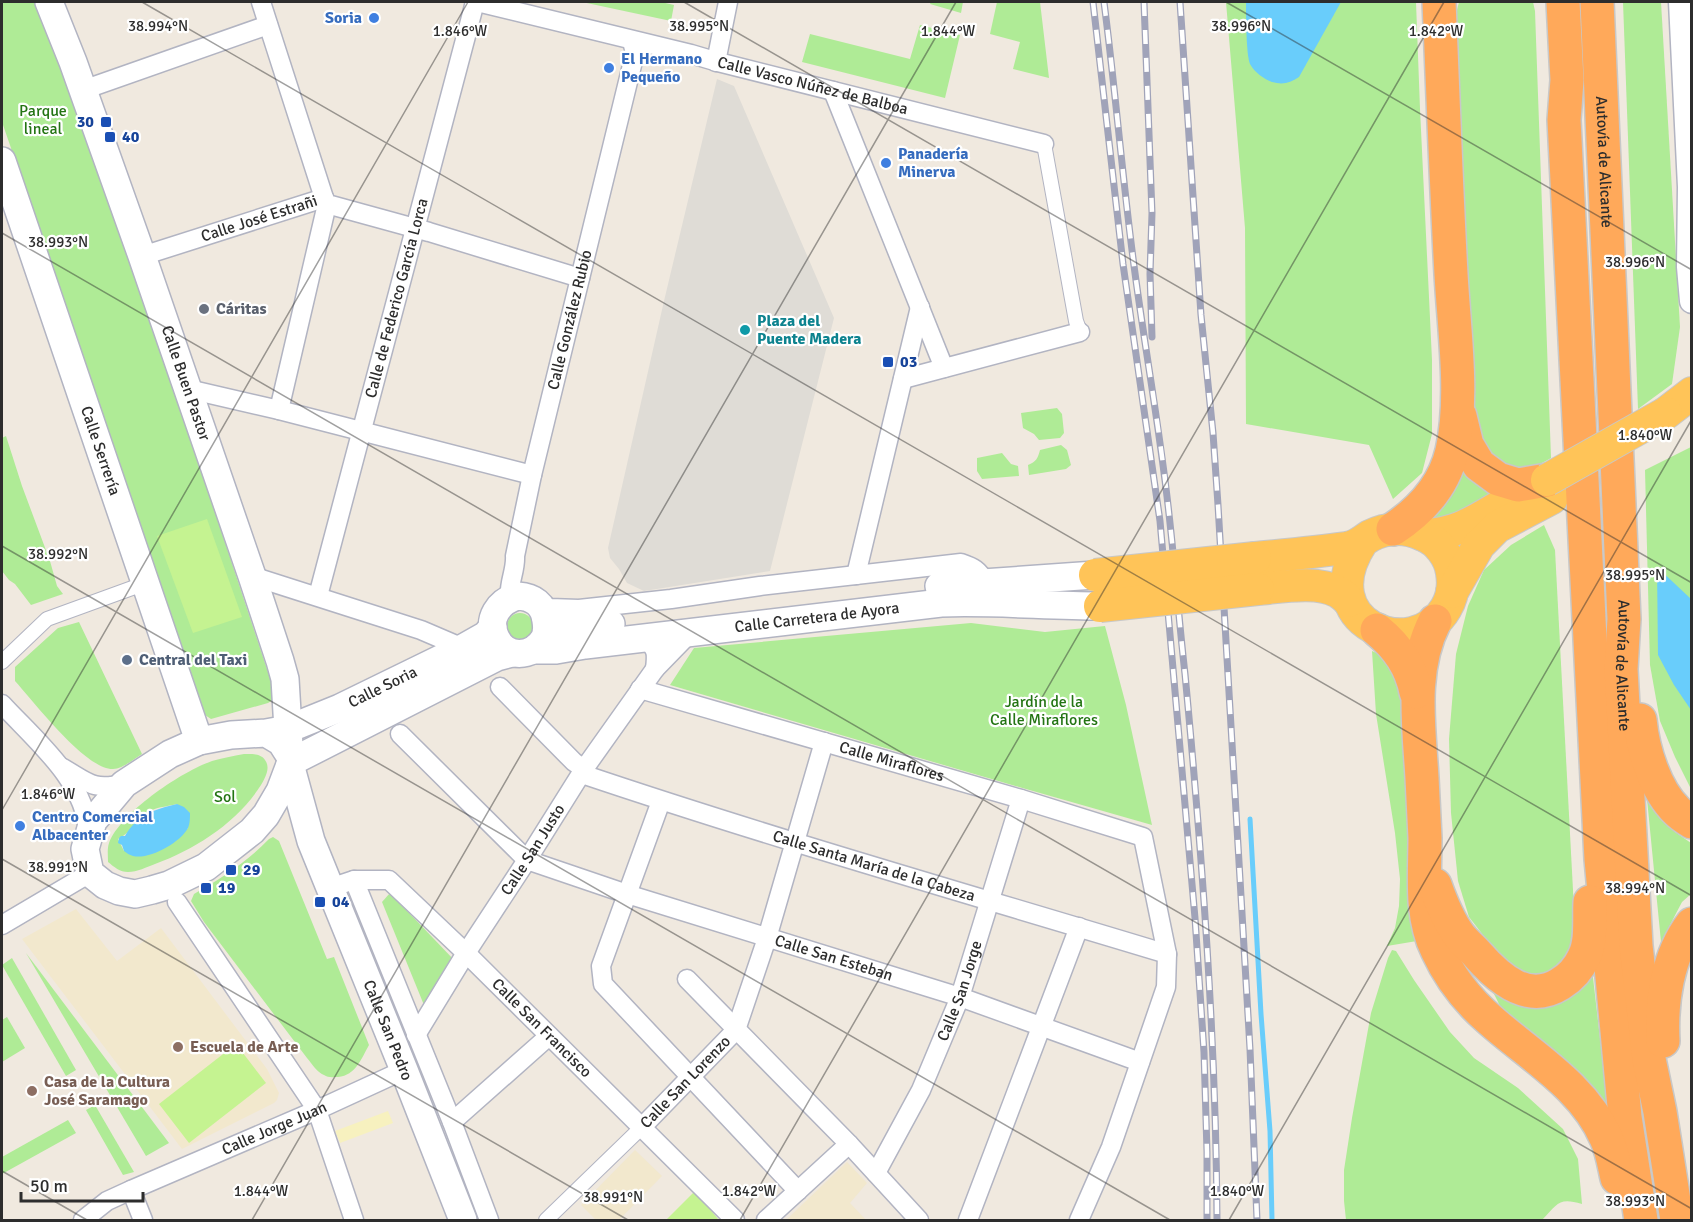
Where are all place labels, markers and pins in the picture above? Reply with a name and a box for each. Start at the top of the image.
place label: Soria [325,8,362,28]
marker: Soria [367,11,381,25]
place label: El Hermano Pequeño [621,49,702,87]
marker: El Hermano Pequeño [602,61,616,75]
place label: 30 [77,112,94,132]
marker: 30 [99,115,113,129]
place label: 40 [122,127,140,147]
marker: 40 [103,130,117,144]
place label: Panadería Minerva [898,144,968,182]
marker: Panadería Minerva [879,156,893,170]
place label: Cáritas [216,299,267,319]
marker: Cáritas [197,302,211,316]
place label: Plaza del Puente Madera [757,311,861,349]
marker: Plaza del Puente Madera [738,323,752,337]
place label: 03 [900,352,917,372]
marker: 03 [881,355,895,369]
place label: Central del Taxi [139,650,247,670]
marker: Central del Taxi [120,653,134,667]
place label: Centro Comercial Albacenter [32,807,153,845]
marker: Centro Comercial Albacenter [13,819,27,833]
place label: 29 [243,860,261,880]
marker: 29 [224,863,238,877]
place label: 19 [218,878,236,898]
marker: 19 [199,881,213,895]
place label: 04 [332,892,350,912]
marker: 04 [313,895,327,909]
place label: Escuela de Arte [190,1037,298,1057]
marker: Escuela de Arte [171,1040,185,1054]
place label: Casa de la Cultura José Saramago [44,1072,170,1110]
marker: Casa de la Cultura José Saramago [25,1084,39,1098]

